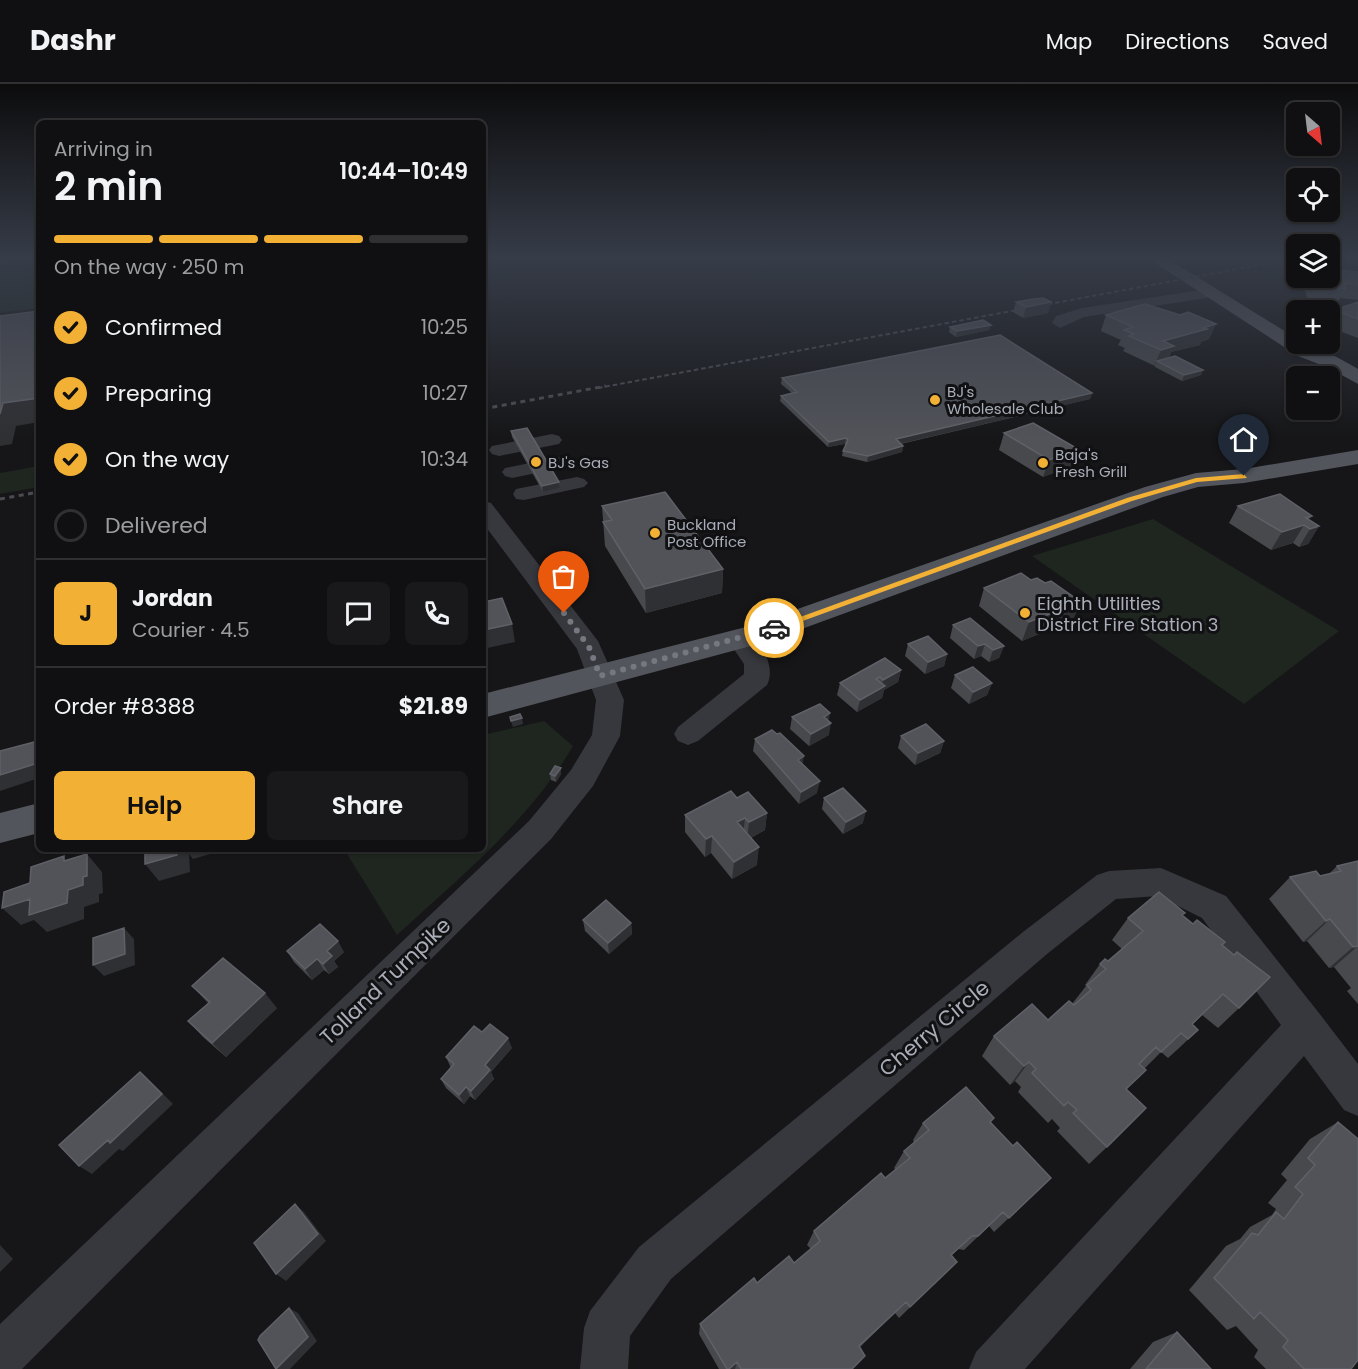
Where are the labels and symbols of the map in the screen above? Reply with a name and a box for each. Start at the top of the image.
north arrow [1286,102,1340,156]
place label: BJ's Wholesale Club [947,381,1064,419]
marker: BJ's Wholesale Club [928,393,942,407]
pin [1218,414,1269,476]
place label: Baja's Fresh Grill [1055,444,1127,482]
place label: BJ's Gas [548,452,609,473]
marker: BJ's Gas [529,455,543,469]
marker: Baja's Fresh Grill [1036,456,1050,470]
place label: Buckland Post Office [667,514,746,552]
marker: Buckland Post Office [648,526,662,540]
pin [538,551,589,613]
place label: Eighth Utilities District Fire Station 3 [1037,591,1218,637]
courier [744,598,804,658]
marker: Eighth Utilities District Fire Station 3 [1018,606,1032,620]
street label: Tolland Turnpike [313,911,457,1051]
street label: Cherry Circle [873,973,995,1083]

